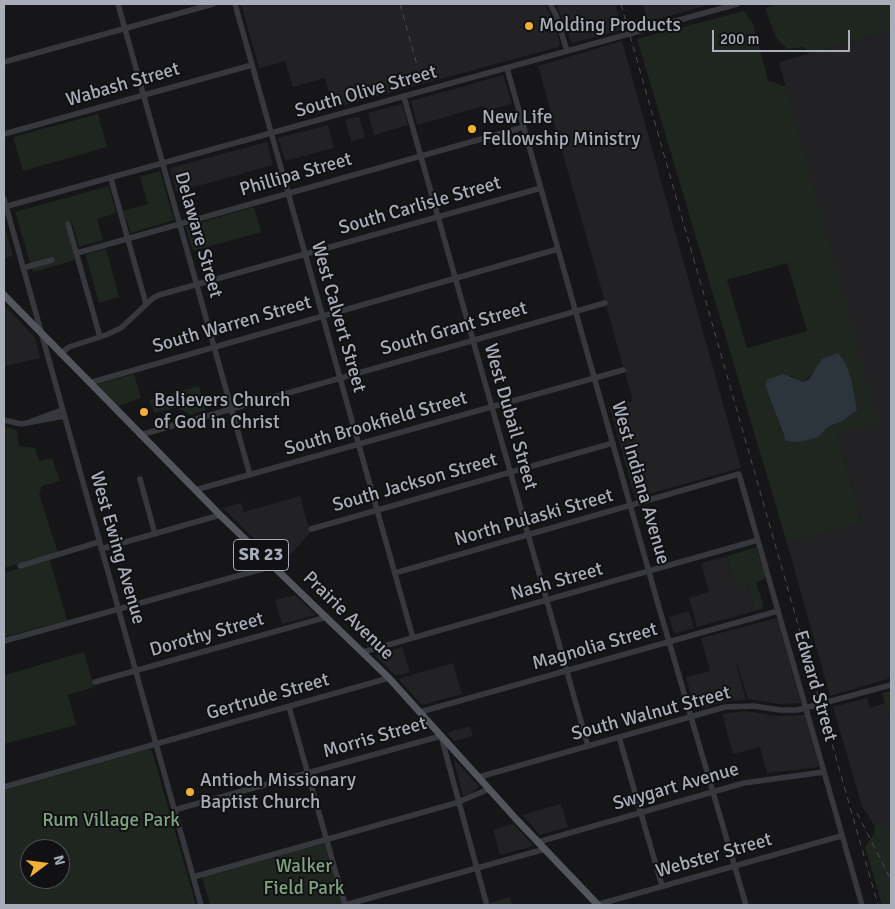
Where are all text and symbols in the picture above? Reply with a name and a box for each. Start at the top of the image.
place label: Molding Products [539,15,681,37]
marker: Molding Products [523,20,535,32]
scale bar [715,20,852,52]
text: 200 m [720,30,760,48]
street label: Wabash Street [64,58,182,112]
street label: South Olive Street [292,61,440,123]
place label: New Life Fellowship Ministry [482,107,640,151]
marker: New Life Fellowship Ministry [466,123,478,135]
street label: Phillipa Street [237,148,355,202]
street label: Delaware Street [169,169,227,301]
street label: South Carlisle Street [336,172,504,240]
street label: West Calvert Street [306,239,370,395]
street label: South Warren Street [150,291,314,359]
street label: South Grant Street [378,297,530,361]
street label: West Dubail Street [478,341,542,493]
street label: South Brookfield Street [282,387,470,461]
place label: Believers Church of God in Christ [154,390,290,434]
street label: West Indiana Avenue [606,399,674,567]
marker: Believers Church of God in Christ [138,406,150,418]
street label: South Jackson Street [330,449,500,517]
street label: West Ewing Avenue [84,469,150,627]
street label: North Pulaski Street [452,484,616,552]
road number: SR 23 [234,540,288,570]
street label: Nash Street [508,558,606,606]
street label: Prairie Avenue [298,567,398,665]
street label: Dorothy Street [147,608,267,662]
street label: Magnolia Street [530,618,660,676]
street label: Edward Street [788,628,842,744]
street label: Gertrude Street [204,669,332,725]
street label: South Walnut Street [569,682,733,746]
street label: Morris Street [321,712,429,764]
street label: Swygart Avenue [610,758,742,816]
place label: Antioch Missionary Baptist Church [200,770,356,814]
marker: Antioch Missionary Baptist Church [184,786,196,798]
park label: Rum Village Park [42,810,180,832]
street label: Webster Street [653,829,775,883]
north arrow [20,839,70,889]
text: N [50,853,68,867]
park label: Walker Field Park [264,856,344,900]

